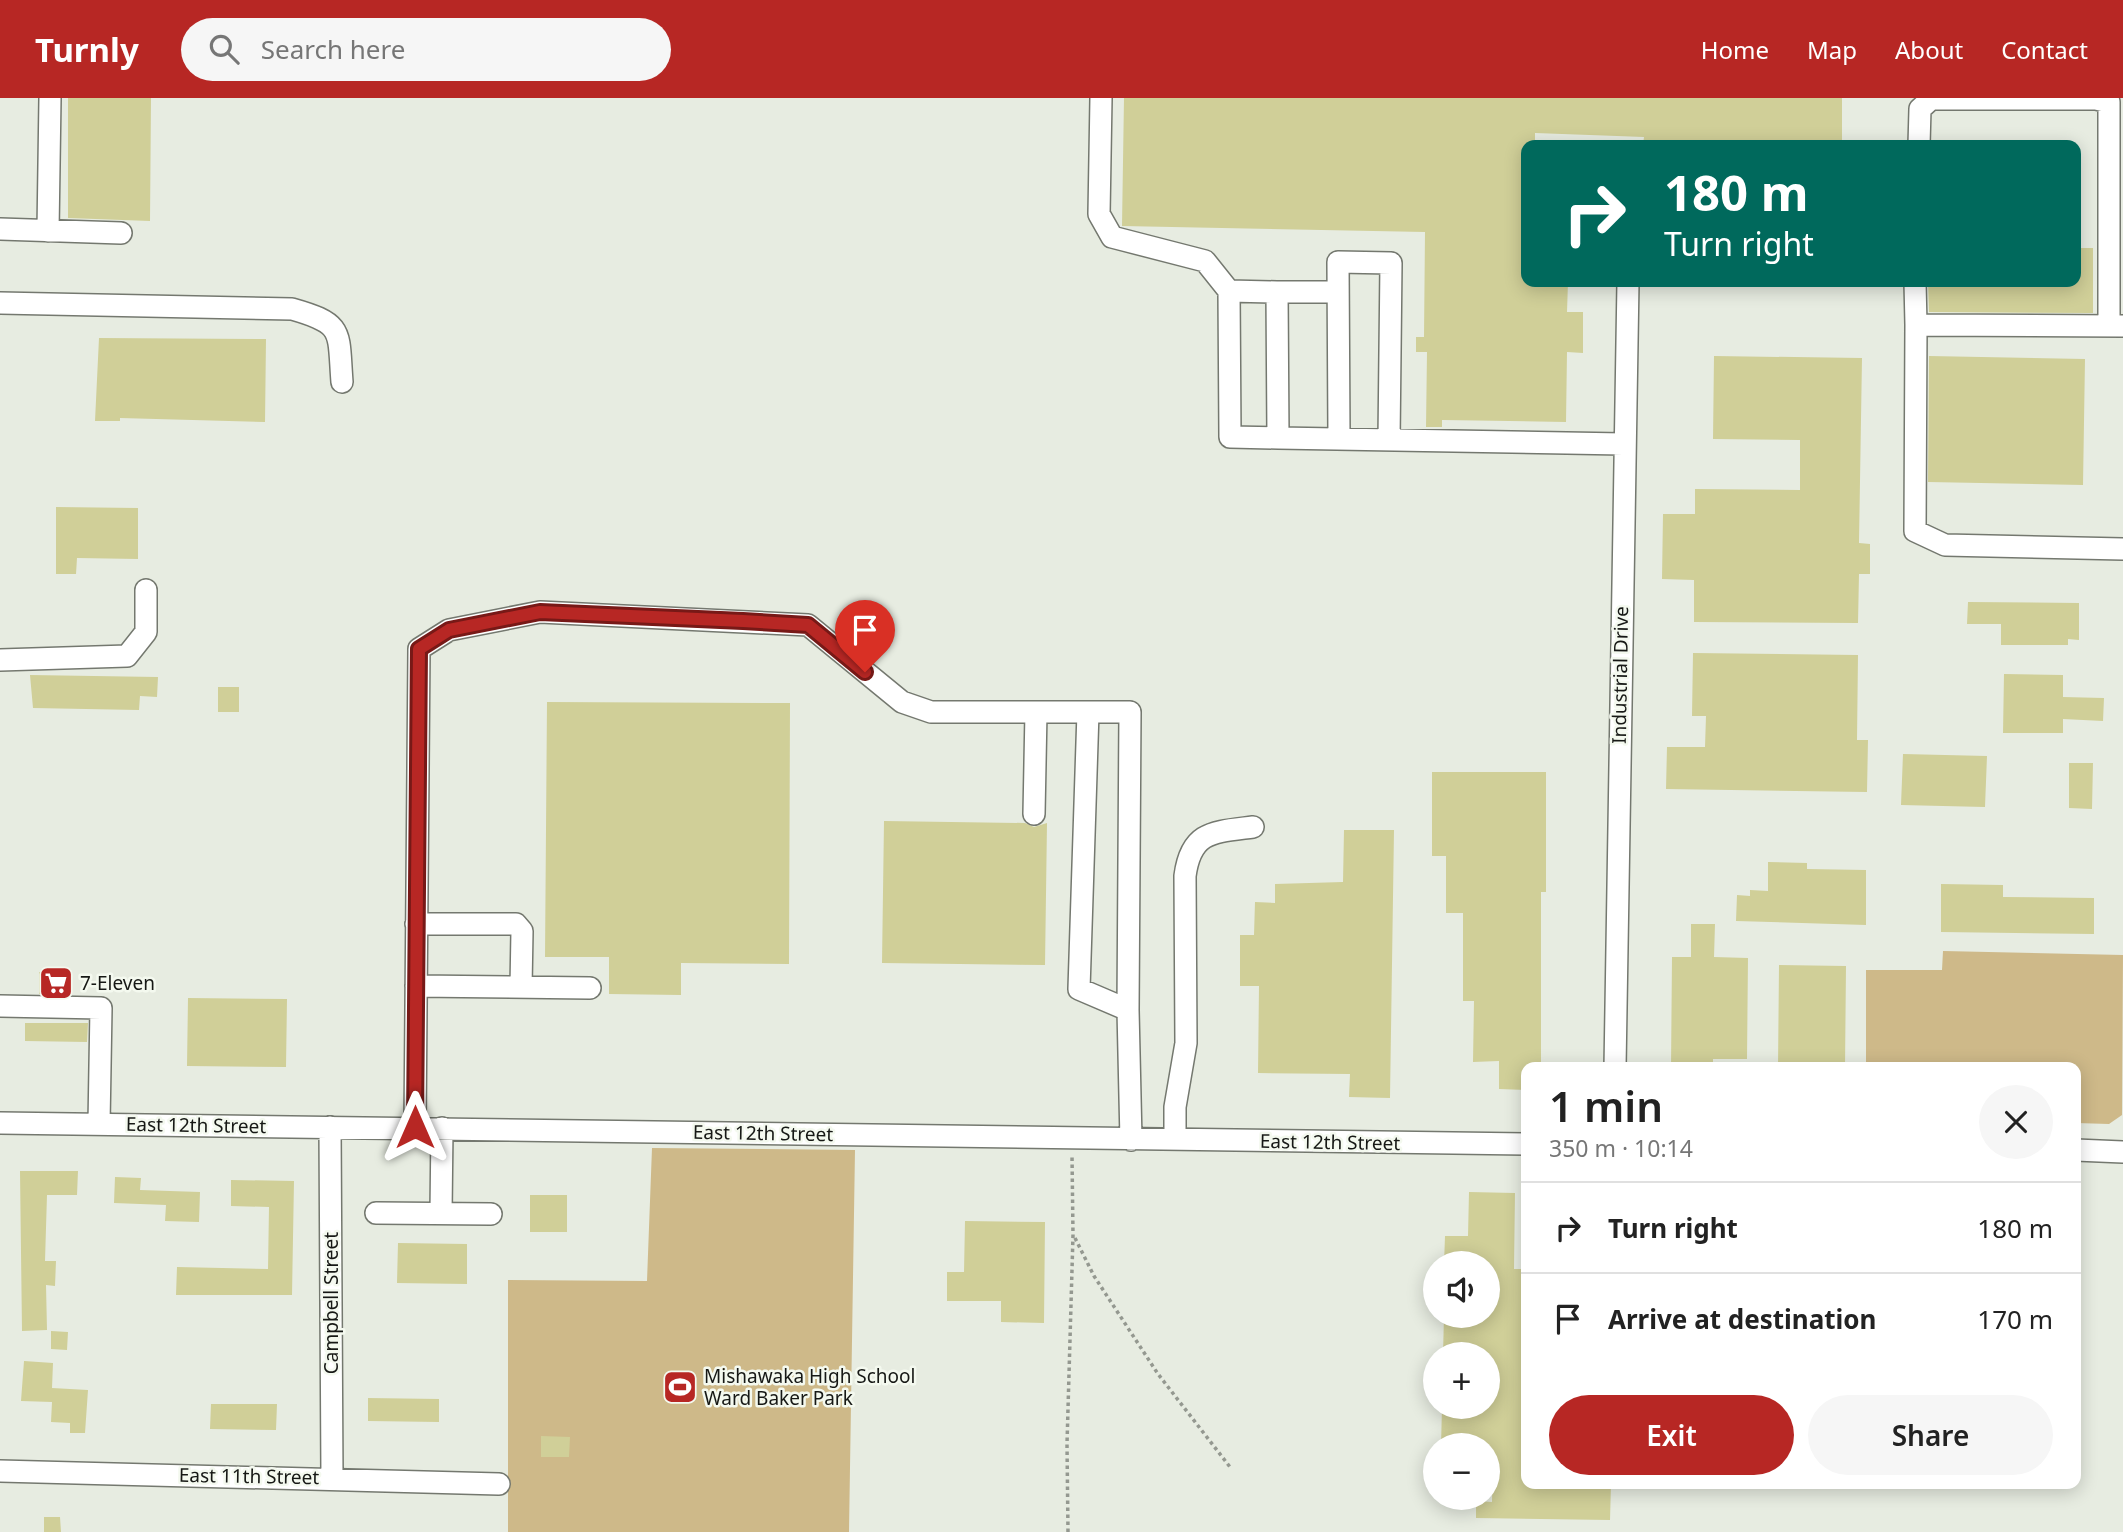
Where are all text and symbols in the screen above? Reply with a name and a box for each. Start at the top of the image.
search box [181,18,671,81]
text: Turnly [35,27,139,72]
icon: search [205,30,243,68]
text: Search here [261,31,405,67]
text: Home [1701,33,1769,66]
text: Map [1807,33,1857,66]
text: About [1895,33,1963,66]
text: Contact [2001,33,2088,66]
text: 180 m [1664,159,1809,225]
icon: right [1549,168,1640,259]
text: Turn right [1664,222,1814,265]
pin [835,600,895,672]
street label: Industrial Drive [1606,606,1634,744]
icon: arrive [846,611,884,649]
supermarket icon: 7-Eleven [37,964,75,1002]
place label: 7-Eleven [80,970,155,996]
text: 1 min [1549,1077,1663,1134]
button: close [1979,1085,2053,1159]
position arrow [378,1090,452,1164]
street label: East 12th Street [126,1111,267,1139]
street label: East 12th Street [693,1119,834,1147]
street label: East 12th Street [1260,1128,1401,1156]
text: 350 m · 10:14 [1549,1132,1693,1164]
icon: right [1549,1209,1587,1247]
text: Turn right [1608,1210,1738,1246]
text: 180 m [1977,1210,2053,1246]
street label: Campbell Street [318,1232,344,1374]
map controls [1423,1251,1500,1510]
button: sound [1423,1251,1500,1328]
icon: arrive [1549,1300,1587,1338]
text: Arrive at destination [1608,1301,1877,1337]
text: 170 m [1977,1301,2053,1337]
button: + [1423,1342,1500,1419]
place label: Mishawaka High School Ward Baker Park [704,1363,916,1411]
sports icon: Mishawaka High School Ward Baker Park [661,1368,699,1406]
button: Exit [1549,1395,1794,1475]
button: Share [1808,1395,2053,1475]
button: − [1423,1433,1500,1510]
street label: East 11th Street [179,1462,320,1490]

